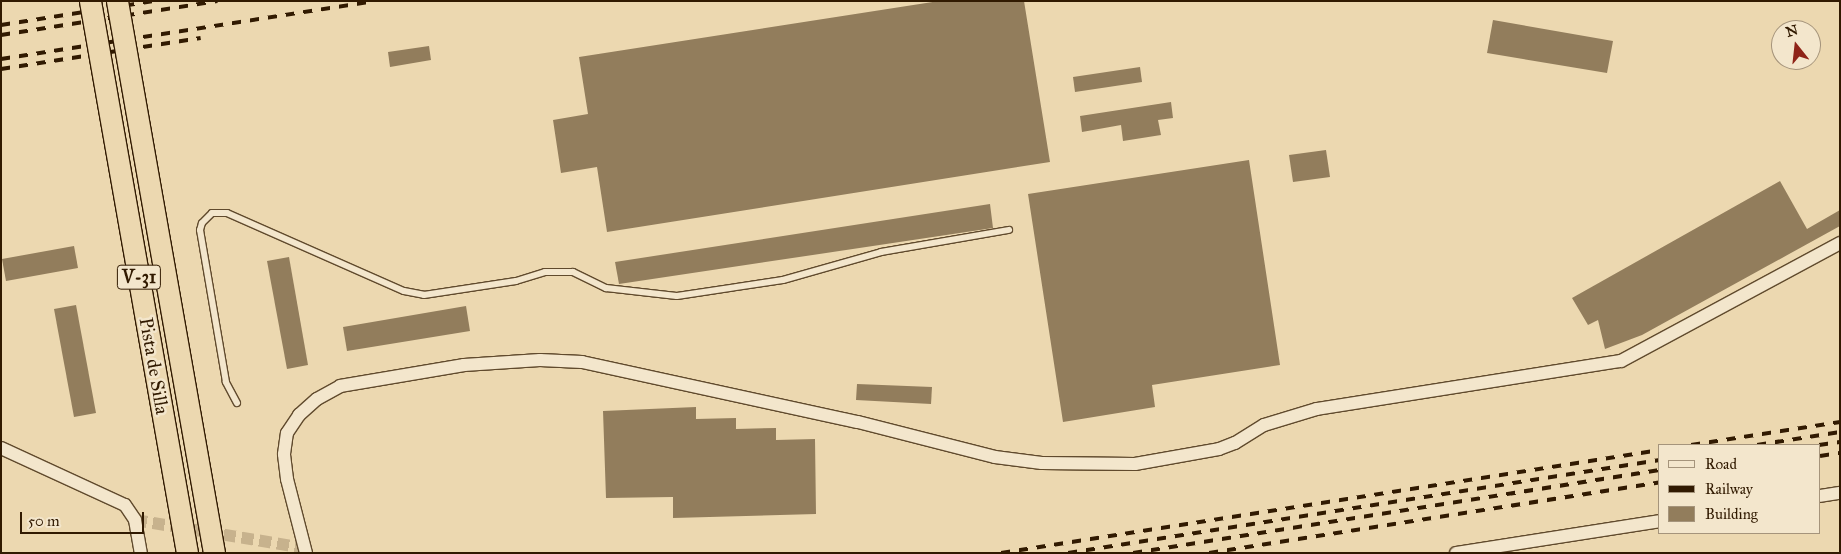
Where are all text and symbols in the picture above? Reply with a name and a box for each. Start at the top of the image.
north arrow [1771,20,1821,70]
text: N [1784,21,1800,41]
road number: V-31 [116,262,162,292]
street label: Pista de Silla [134,316,174,416]
legend [1658,444,1821,534]
text: Road [1705,455,1737,473]
text: Railway [1705,480,1753,498]
scale bar [22,502,146,534]
text: Building [1705,505,1758,523]
text: 50 m [28,512,60,530]

